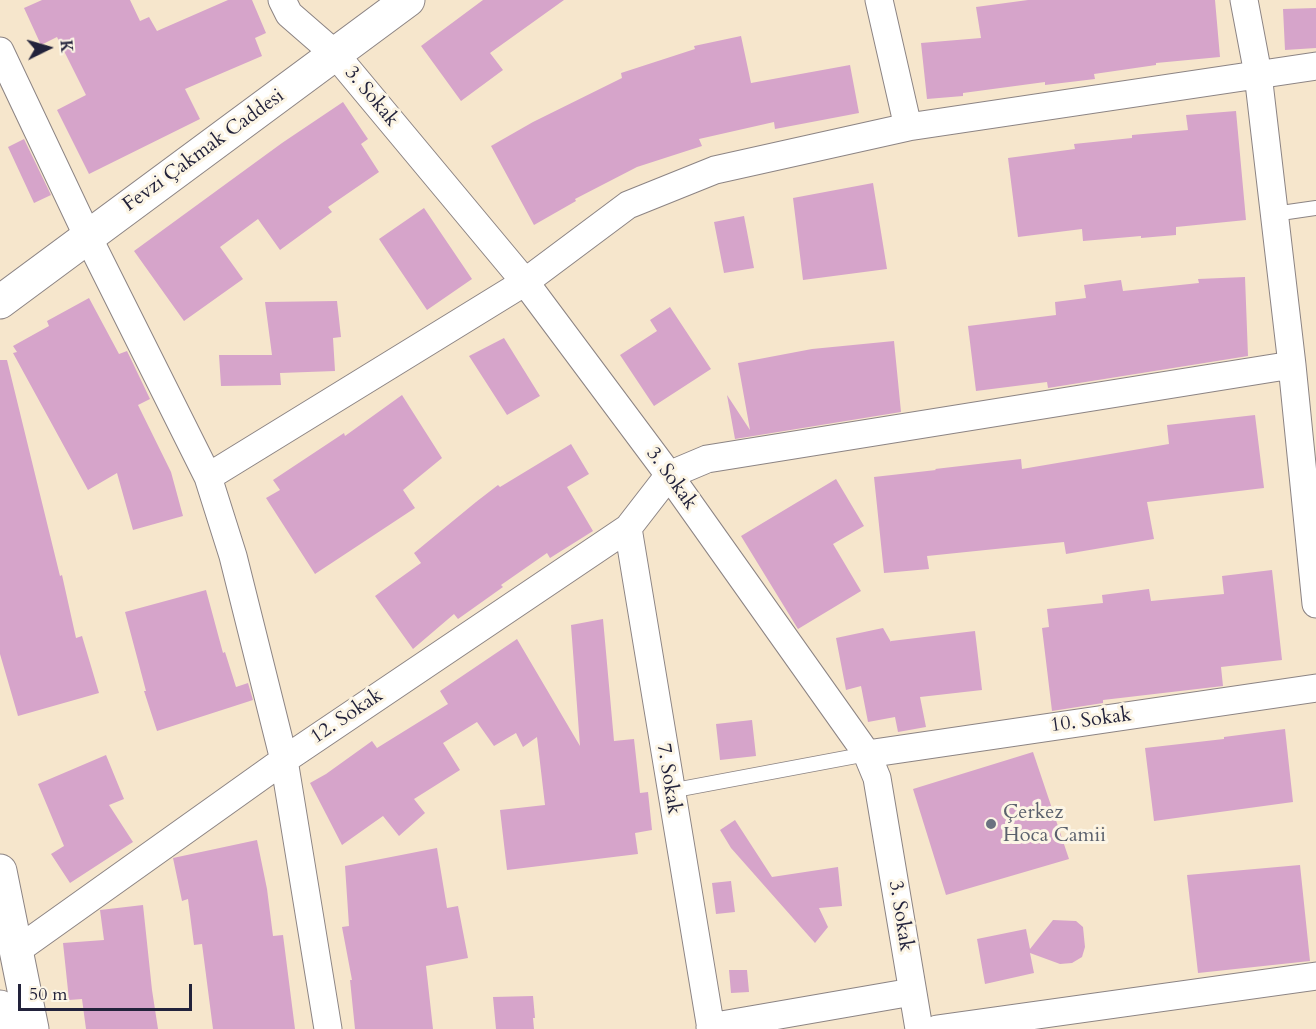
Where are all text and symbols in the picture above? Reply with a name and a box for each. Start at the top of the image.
north arrow [18,18,78,78]
text: K [54,39,77,54]
street label: 3. Sokak [339,62,403,132]
street label: Fevzi Çakmak Caddesi [119,84,289,218]
street label: 3. Sokak [640,443,702,515]
street label: 12. Sokak [306,684,388,750]
street label: 10. Sokak [1049,703,1133,739]
street label: 7. Sokak [651,742,685,816]
place label: Çerkez Hoca Camii [1003,801,1106,848]
marker: Çerkez Hoca Camii [984,817,998,831]
street label: 3. Sokak [883,879,917,953]
scale bar [21,972,195,1010]
text: 50 m [29,982,68,1007]

